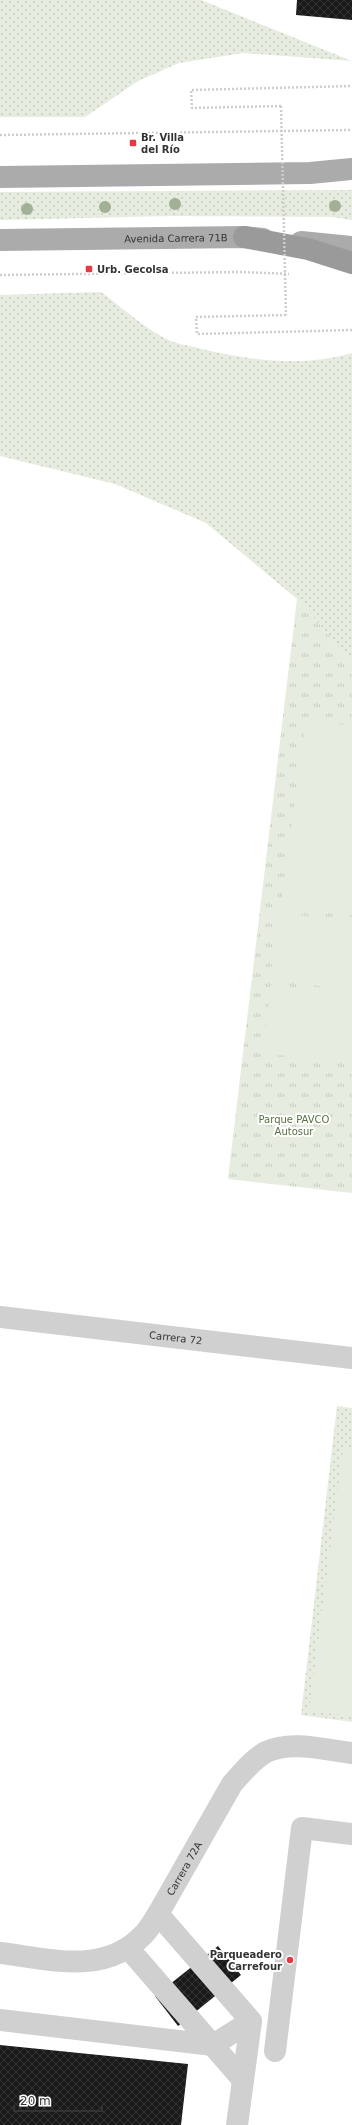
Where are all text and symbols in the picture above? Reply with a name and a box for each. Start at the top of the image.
place label: Br. Villa del Río [141,132,184,155]
marker: Br. Villa del Río [128,138,138,148]
street label: Avenida Carrera 71B [124,232,228,244]
marker: Urb. Gecolsa [84,264,94,274]
place label: Urb. Gecolsa [97,264,168,275]
park label: Parque PAVCO Autosur [259,1114,330,1137]
street label: Carrera 72 [149,1329,203,1347]
street label: Carrera 72A [165,1840,204,1898]
place label: Parqueadero Carrefour [210,1949,282,1972]
marker: Parqueadero Carrefour [285,1955,295,1965]
scale bar [14,2087,102,2113]
text: 20 m [20,2094,51,2108]

